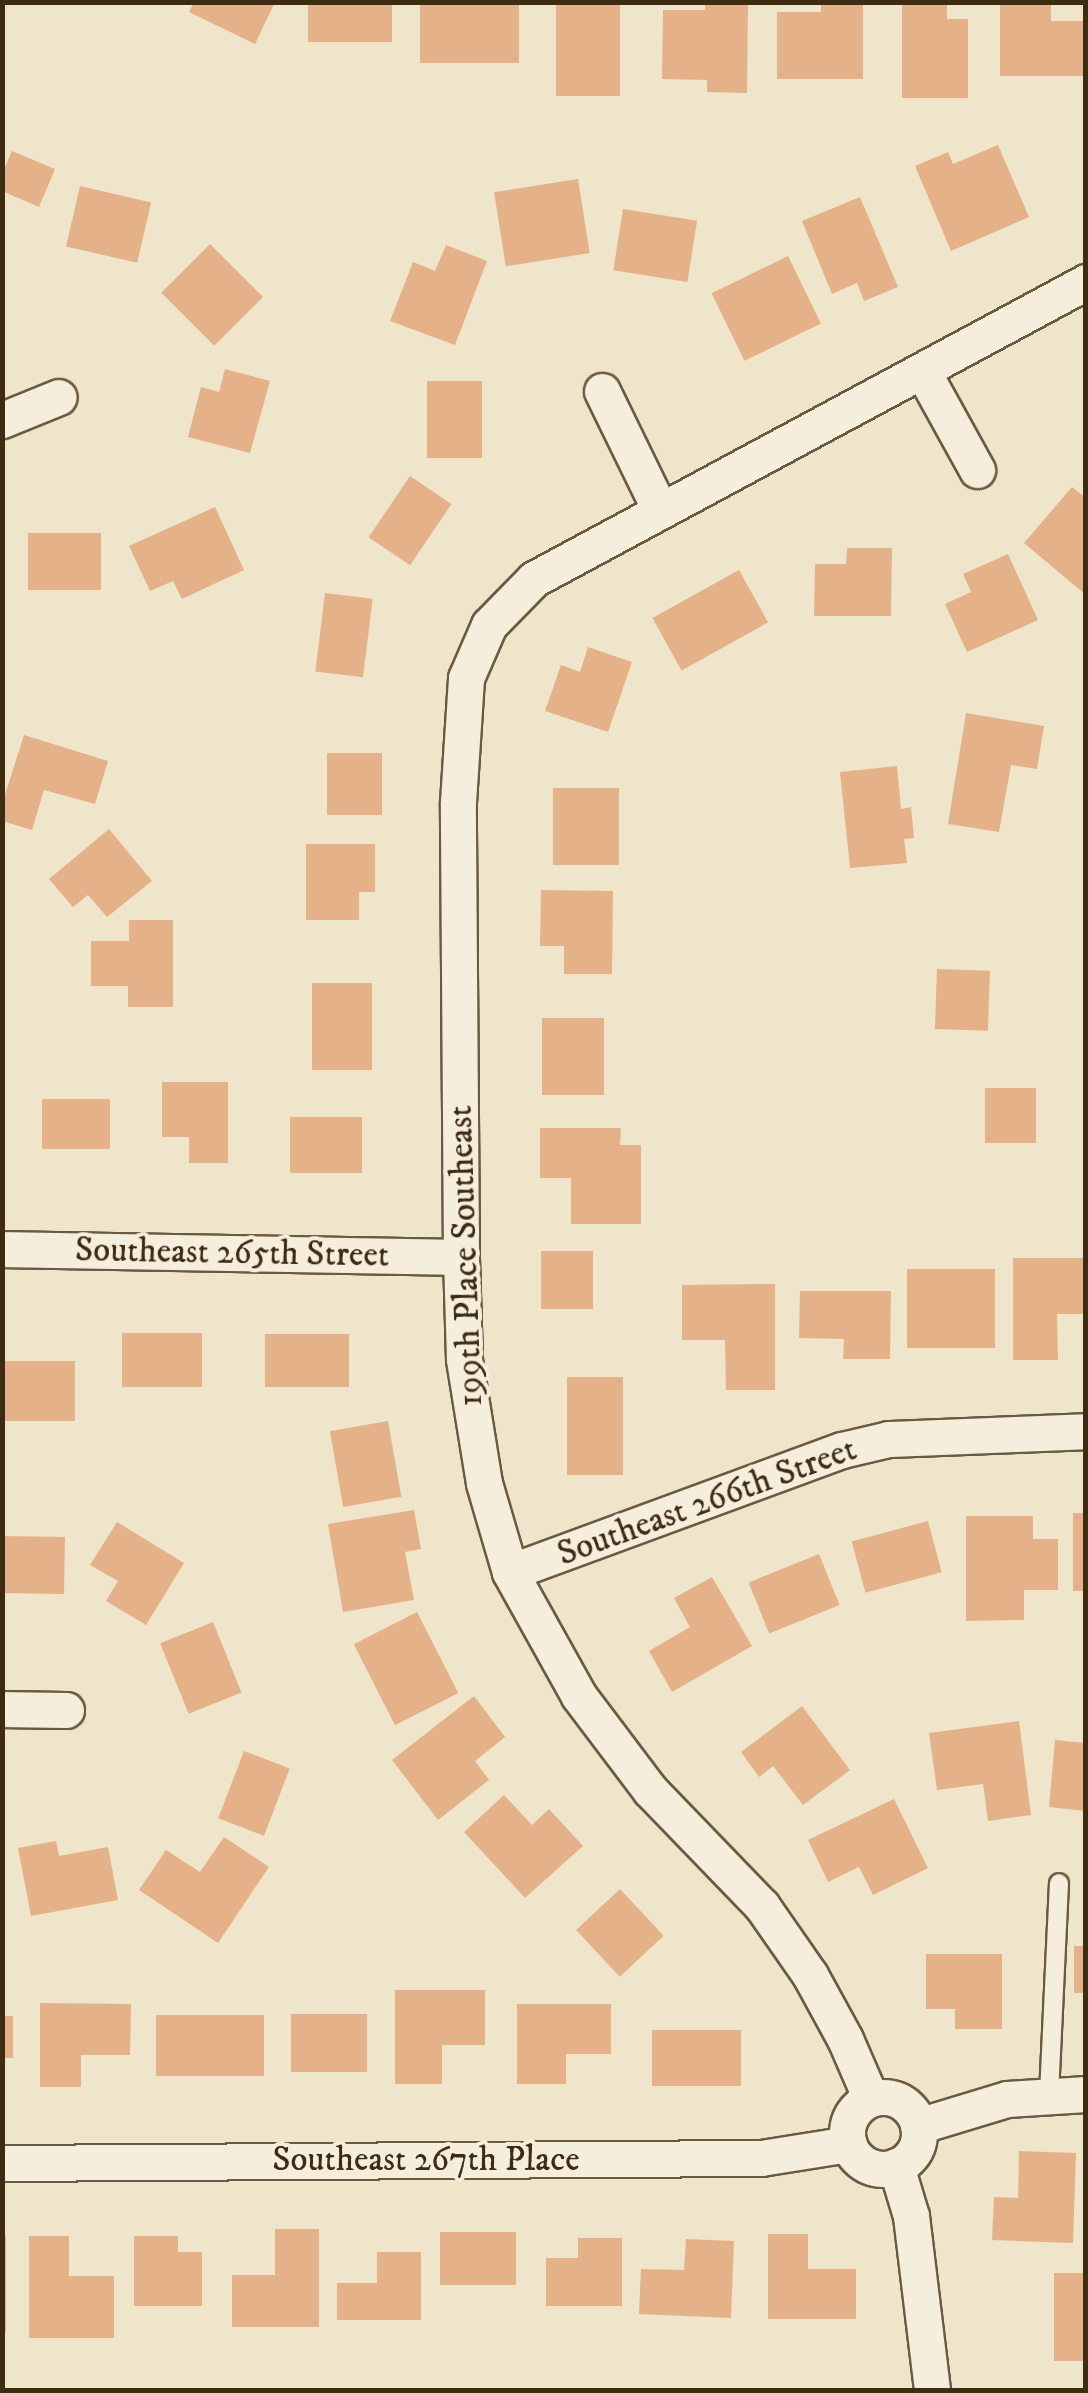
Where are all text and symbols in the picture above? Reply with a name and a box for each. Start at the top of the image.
street label: 199th Place Southeast [440,1105,492,1407]
street label: Southeast 265th Street [75,1229,389,1277]
street label: Southeast 266th Street [552,1428,862,1576]
street label: Southeast 267th Place [272,2139,580,2181]

